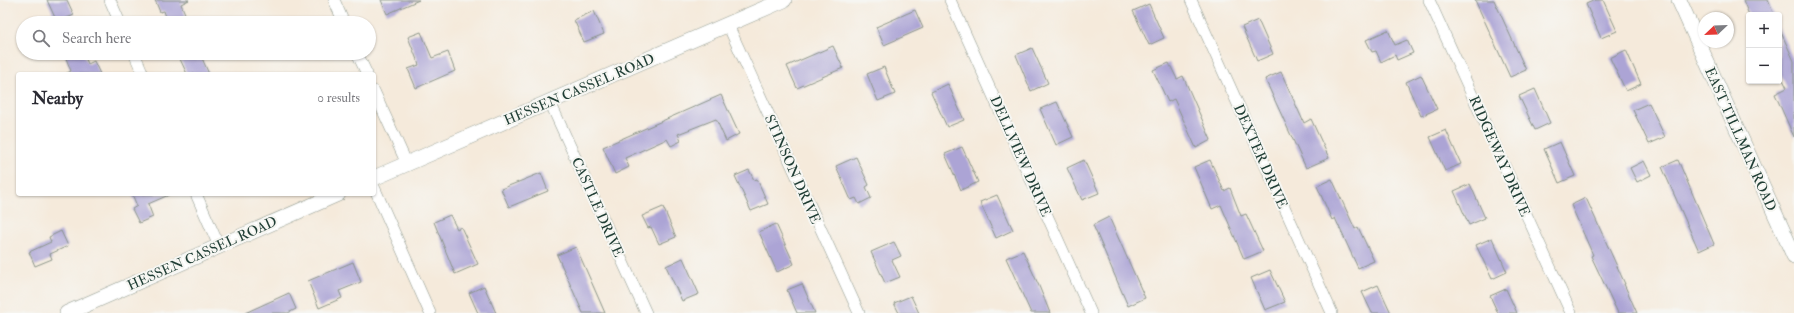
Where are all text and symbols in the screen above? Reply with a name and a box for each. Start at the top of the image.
north arrow [1698,12,1734,48]
map controls [1746,12,1782,84]
button: + [1746,12,1782,48]
search box [16,16,376,60]
icon: search [30,27,52,49]
text: Search here [62,29,131,48]
button: − [1746,48,1782,84]
street label: HESSEN CASSEL ROAD [501,50,657,129]
street label: EAST TILLMAN ROAD [1701,65,1780,214]
text: Nearby [32,88,83,109]
text: 0 results [317,90,360,106]
street label: DELLVIEW DRIVE [986,93,1055,219]
street label: RIDGEWAY DRIVE [1465,93,1534,219]
street label: DEXTER DRIVE [1230,101,1291,211]
street label: STINSON DRIVE [761,112,824,226]
street label: CASTLE DRIVE [568,155,627,260]
street label: HESSEN CASSEL ROAD [125,213,280,294]

